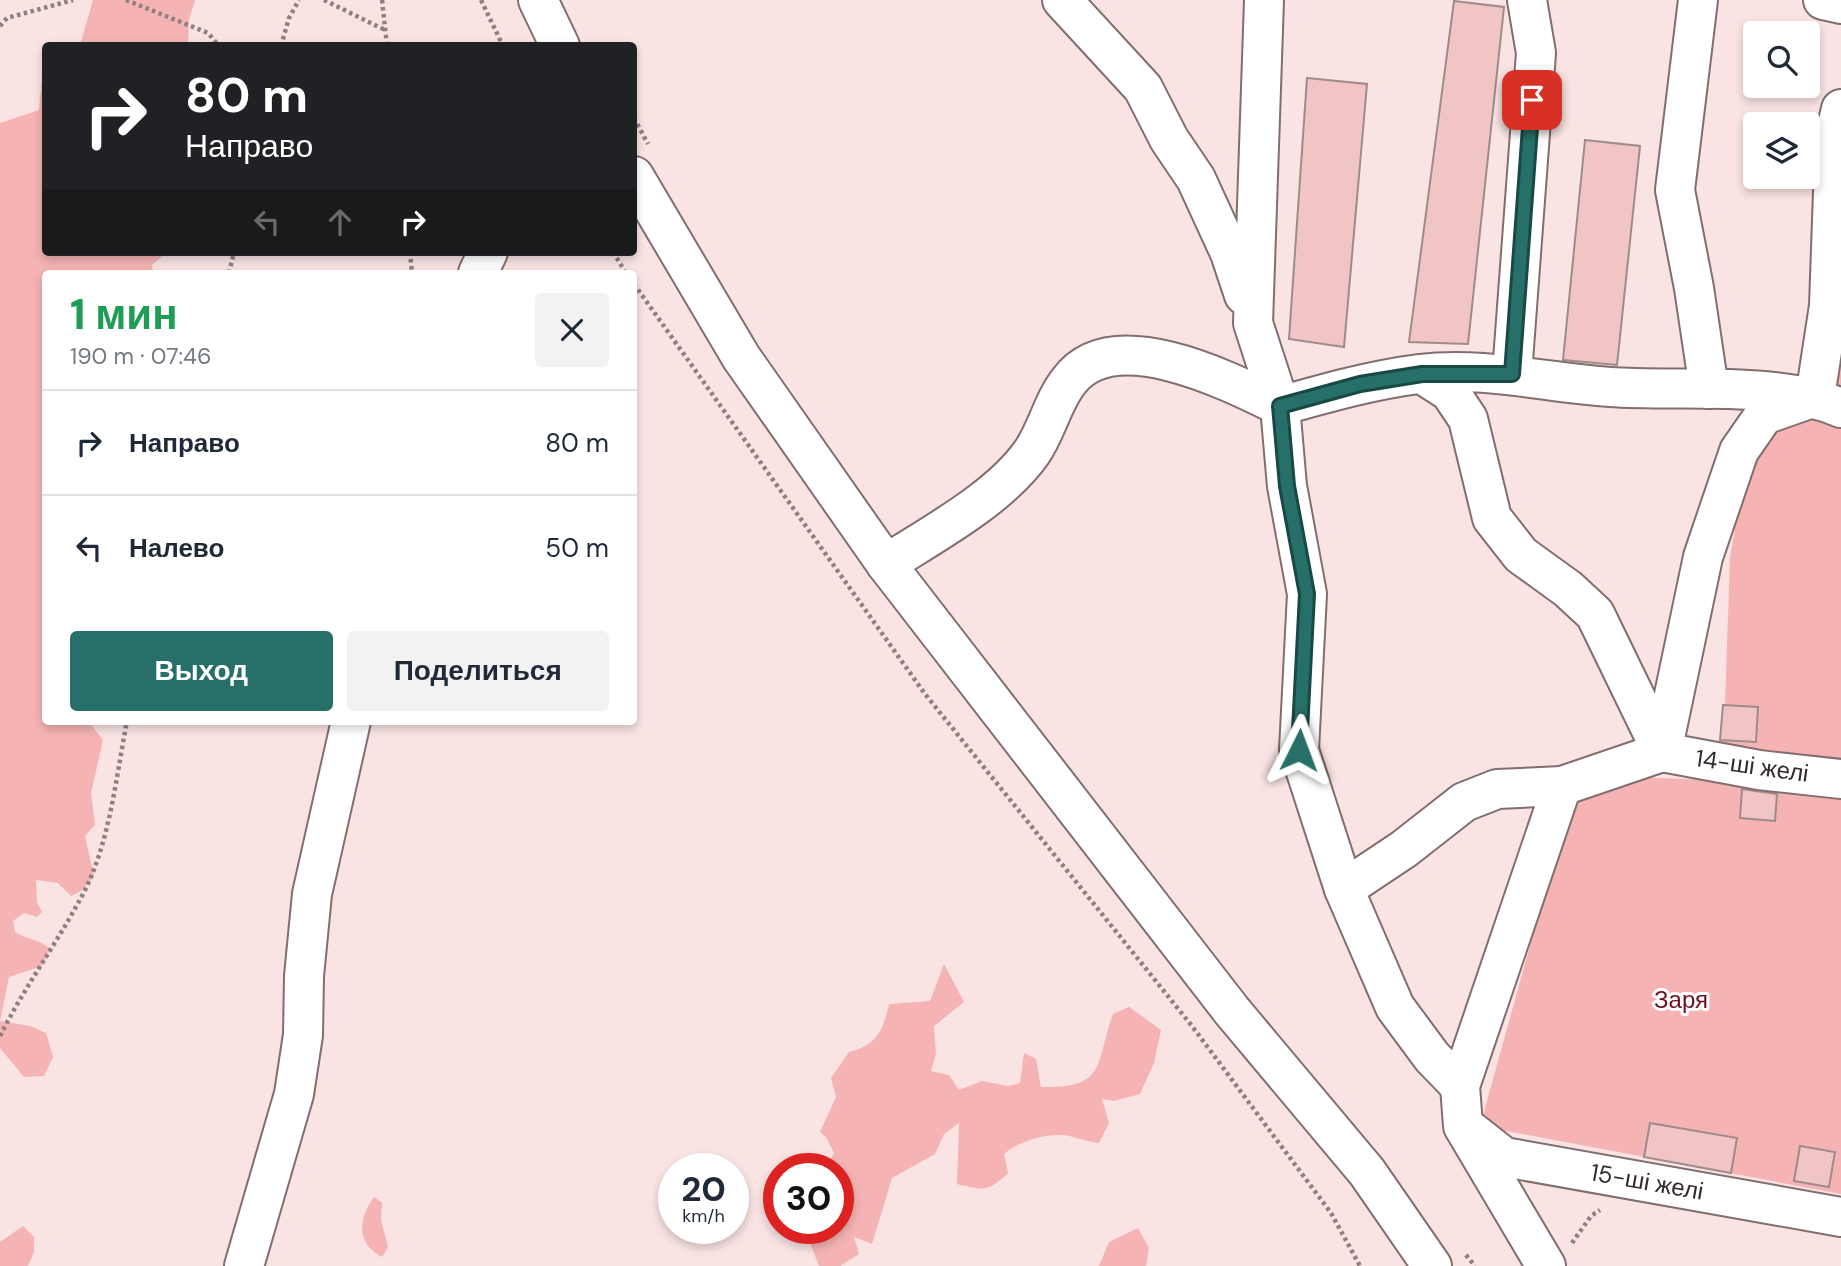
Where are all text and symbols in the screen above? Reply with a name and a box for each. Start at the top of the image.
map controls [1743,21,1820,189]
button: search [1743,21,1820,98]
text: 80 m [185,63,308,127]
icon: right [70,70,161,161]
pin [1502,70,1562,130]
icon: arrive [1513,81,1551,119]
button: layers [1743,112,1820,189]
text: Направо [185,125,313,167]
icon: left [248,203,286,241]
icon: ahead [321,203,359,241]
icon: right [394,203,432,241]
text: 1 мин [70,287,178,342]
button: close [535,293,609,367]
text: 190 m · 07:46 [70,341,212,371]
icon: right [70,424,108,462]
text: Направо [129,426,240,460]
text: 80 m [545,426,609,460]
icon: left [70,529,108,567]
text: Налево [129,531,224,565]
text: 50 m [545,531,609,565]
button: Выход [70,631,333,711]
button: Поделиться [347,631,609,711]
position arrow [1262,713,1336,787]
street label: 14-ші желі [1693,742,1811,789]
park label: Заря [1654,984,1708,1015]
speed limit sign: 30 [763,1153,854,1244]
street label: 15-ші желі [1588,1156,1706,1207]
text: 20 [681,1166,726,1212]
text: km/h [682,1204,725,1228]

